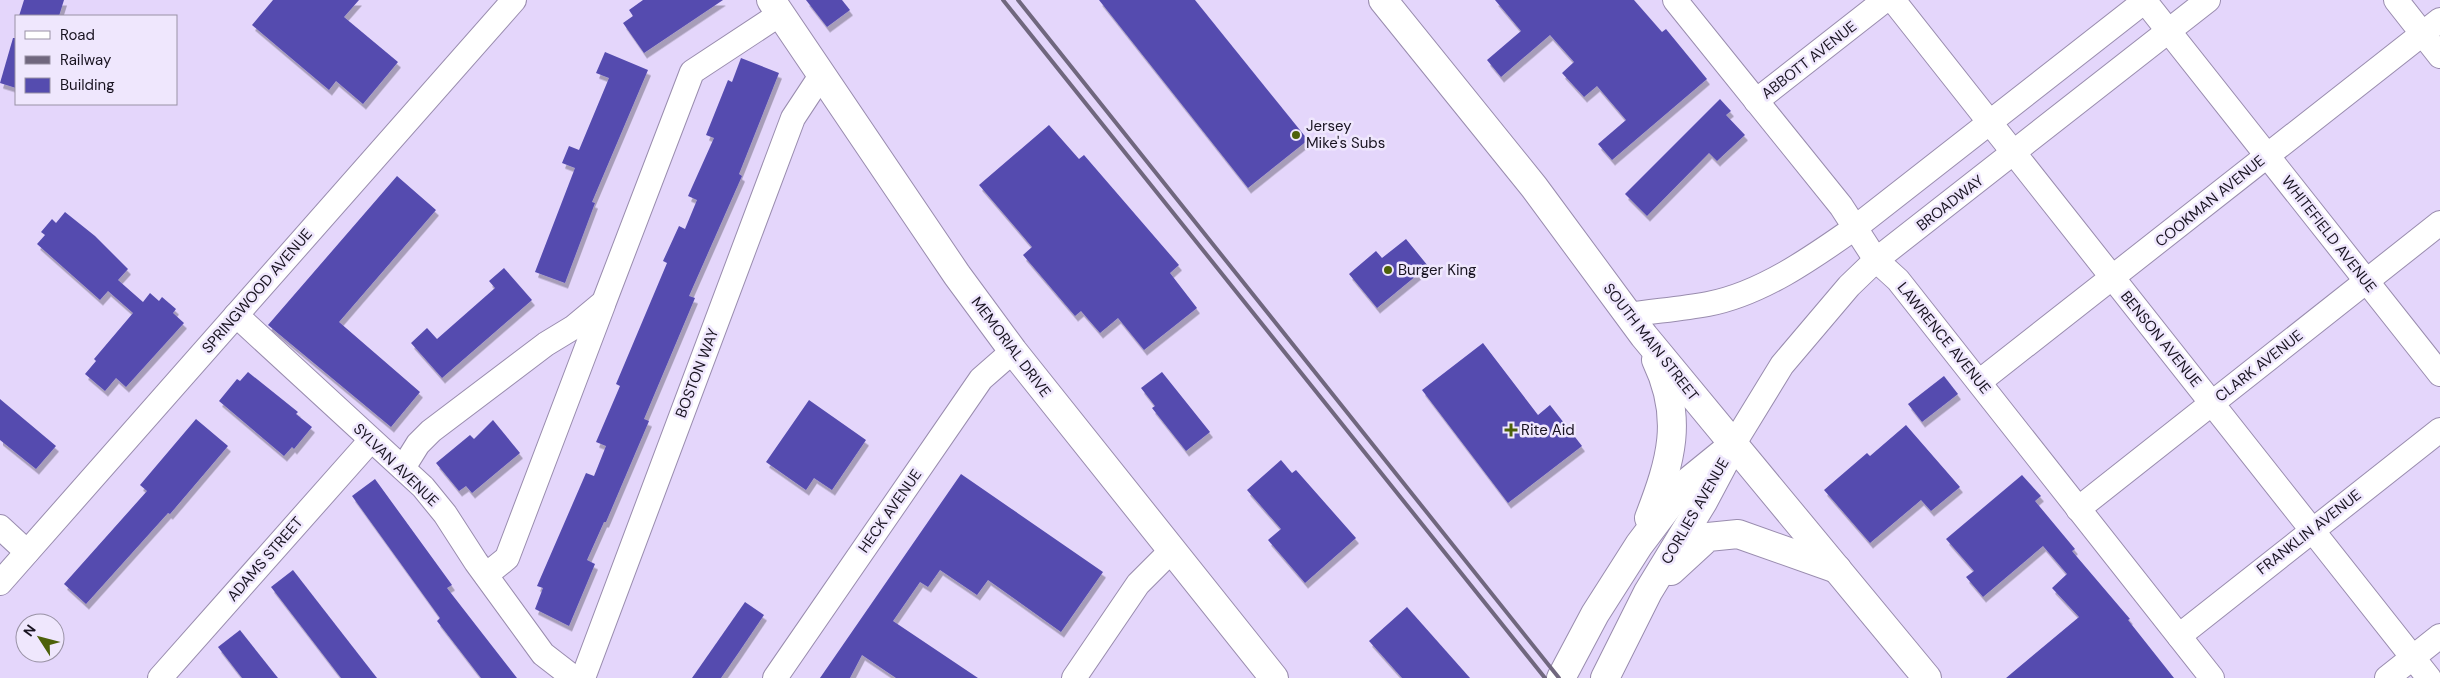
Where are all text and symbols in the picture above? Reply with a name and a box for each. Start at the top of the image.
legend [15,15,178,105]
street label: ABBOTT AVENUE [1757,17,1861,103]
text: Road [60,25,95,45]
text: Railway [60,50,112,70]
text: Building [60,75,115,95]
place label: Jersey Mike's Subs [1306,116,1385,153]
marker: Jersey Mike's Subs [1290,129,1302,141]
street label: COOKMAN AVENUE [2151,151,2269,251]
street label: BROADWAY [1912,170,1988,235]
street label: WHITEFIELD AVENUE [2277,171,2381,297]
street label: SPRINGWOOD AVENUE [197,224,317,358]
place label: Burger King [1398,260,1476,280]
marker: Burger King [1382,264,1394,276]
street label: LAWRENCE AVENUE [1893,278,1995,398]
street label: SOUTH MAIN STREET [1599,279,1703,405]
street label: BENSON AVENUE [2116,287,2206,391]
street label: MEMORIAL DRIVE [967,293,1055,401]
street label: BOSTON WAY [671,325,723,420]
street label: CLARK AVENUE [2211,325,2307,407]
street label: SYLVAN AVENUE [349,419,443,511]
place label: Rite Aid [1521,420,1575,440]
marker: Rite Aid [1505,424,1517,436]
street label: CORLIES AVENUE [1656,454,1734,568]
street label: HECK AVENUE [854,465,926,557]
street label: FRANKLIN AVENUE [2253,485,2365,579]
street label: ADAMS STREET [223,512,307,606]
north arrow [15,613,65,663]
text: N [19,621,40,640]

